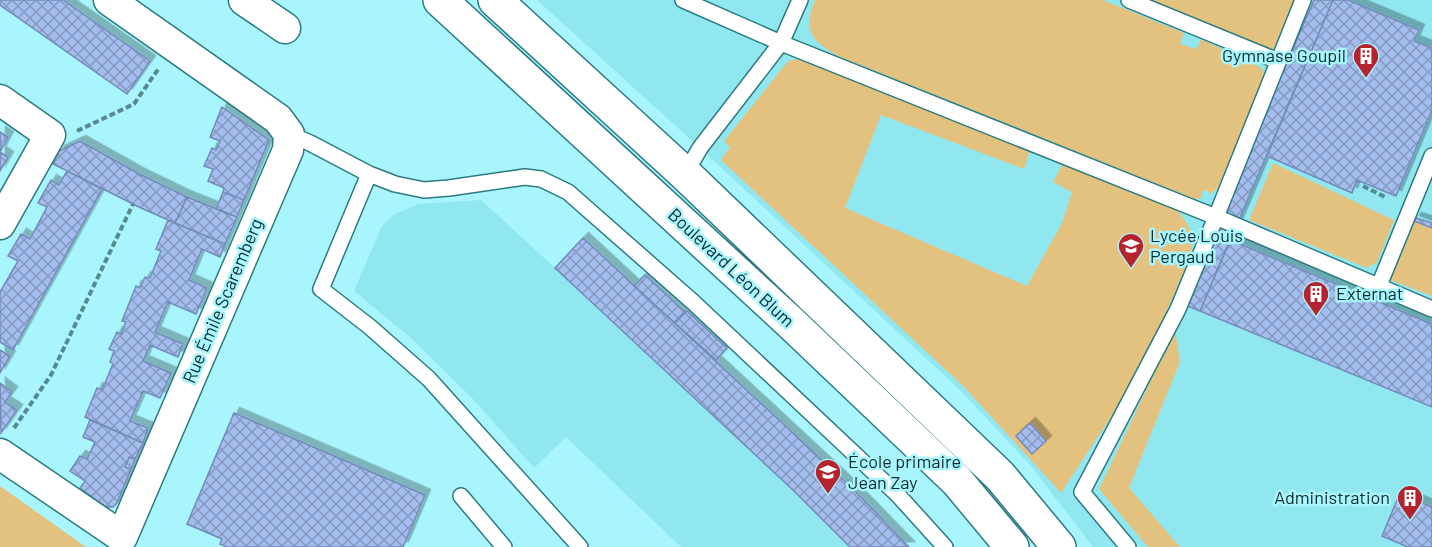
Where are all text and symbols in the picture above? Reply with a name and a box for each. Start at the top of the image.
building icon: Gymnase Goupil [1351,41,1381,79]
place label: Gymnase Goupil [1222,44,1346,66]
street label: Boulevard Léon Blum [664,203,799,331]
street label: Rue Émile Scaremberg [177,215,267,386]
place label: Lycée Louis Pergaud [1150,224,1243,267]
school or university icon: Lycée Louis Pergaud [1116,231,1146,269]
building icon: Externat [1301,279,1331,317]
place label: Externat [1336,282,1403,304]
place label: École primaire Jean Zay [848,450,961,493]
school or university icon: École primaire Jean Zay [813,457,843,495]
building icon: Administration [1395,483,1425,521]
place label: Administration [1274,486,1390,508]

